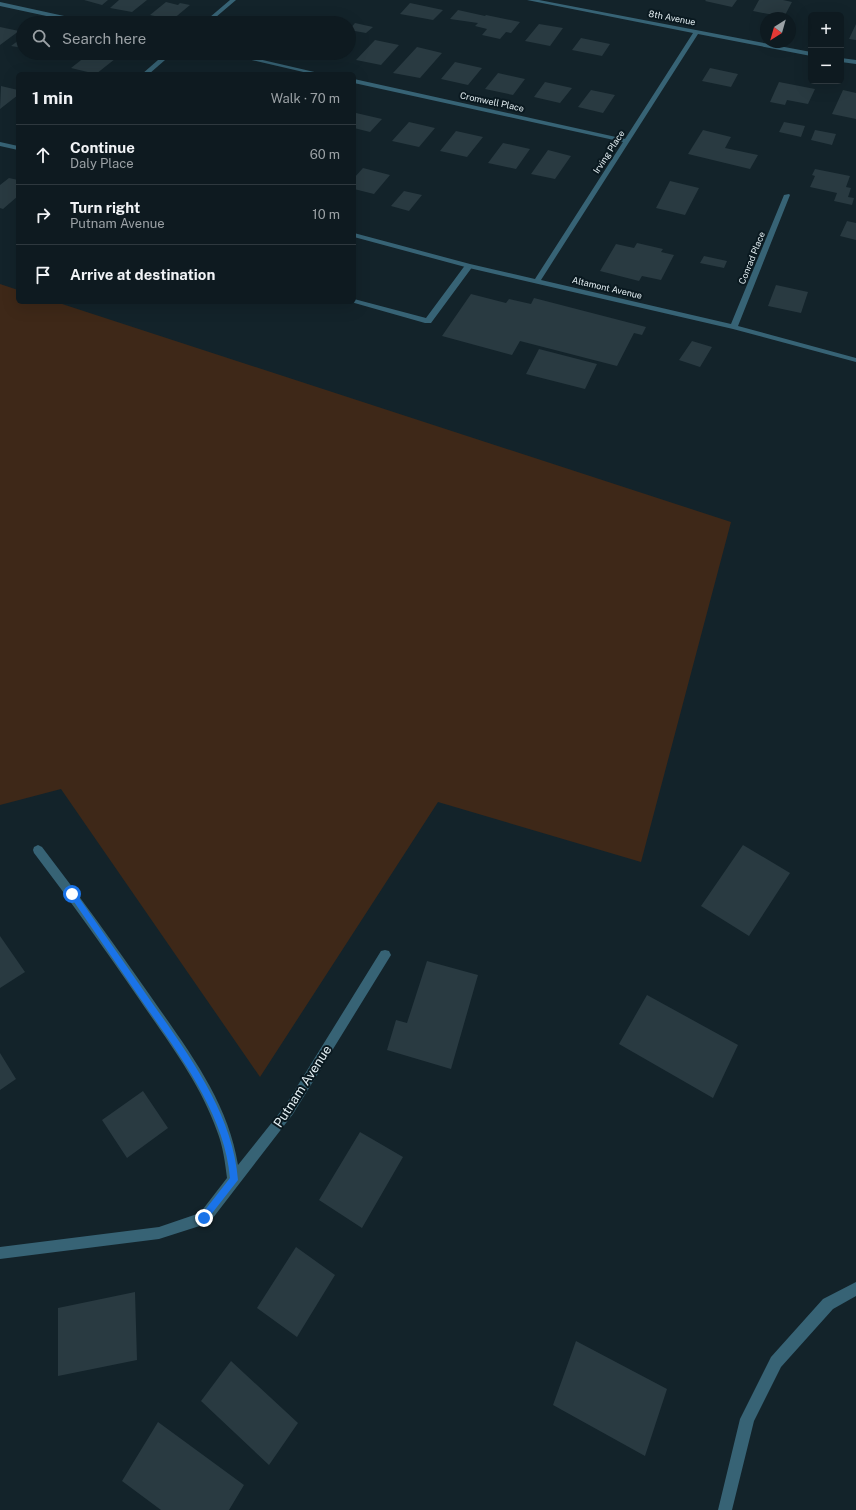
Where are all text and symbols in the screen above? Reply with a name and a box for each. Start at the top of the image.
street label: 8th Avenue [648,8,697,27]
north arrow [760,12,796,48]
map controls [808,12,844,84]
button: + [808,12,844,48]
search box [16,16,356,60]
icon: search [30,27,52,49]
text: Search here [62,30,146,47]
button: − [808,48,844,84]
text: 1 min [32,88,73,108]
street label: Cromwell Place [459,89,525,114]
text: Walk · 70 m [271,91,340,106]
street label: Irving Place [591,128,627,175]
text: Continue [70,139,135,156]
icon: ahead [32,144,54,166]
text: 60 m [310,147,340,162]
text: Daly Place [70,156,134,171]
text: Turn right [70,199,140,216]
icon: right [32,204,54,226]
text: 10 m [312,207,340,222]
text: Putnam Avenue [70,216,165,231]
street label: Conrad Place [736,230,767,286]
icon: arrive [32,264,54,286]
text: Arrive at destination [70,266,215,283]
street label: Altamont Avenue [571,274,643,301]
route start [63,885,81,903]
street label: Putnam Avenue [270,1043,334,1130]
route end [195,1209,213,1227]

